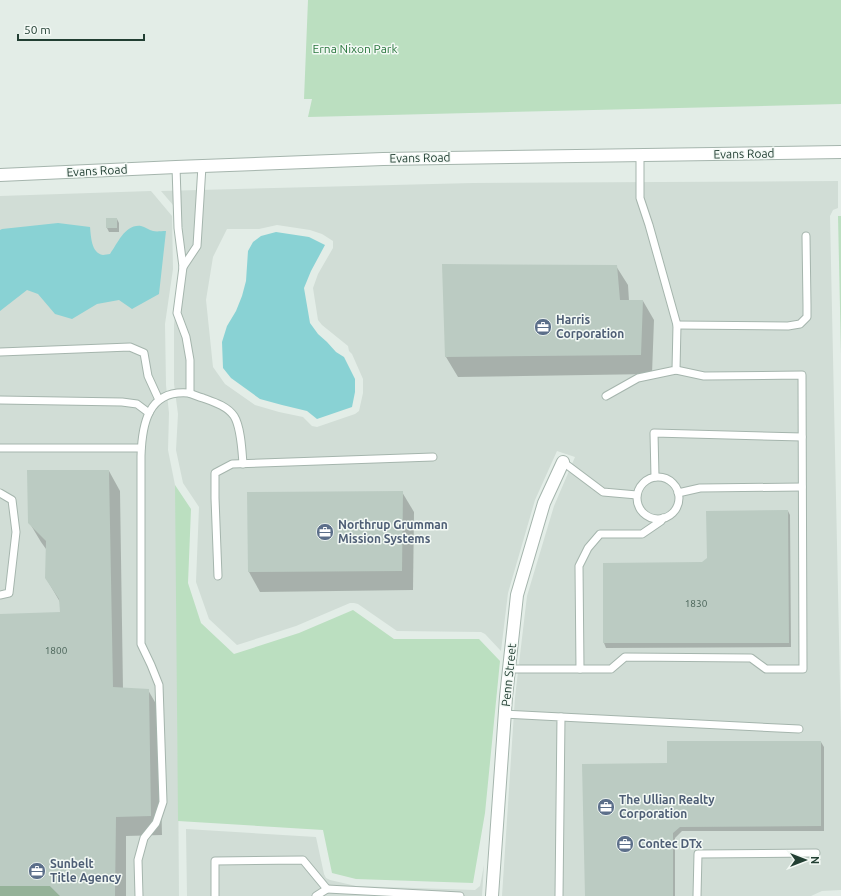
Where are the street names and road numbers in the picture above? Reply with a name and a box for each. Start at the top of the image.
street label: Evans Road [713,146,775,161]
street label: Evans Road [389,150,451,165]
street label: Evans Road [66,162,128,179]
street label: Penn Street [499,642,518,707]

